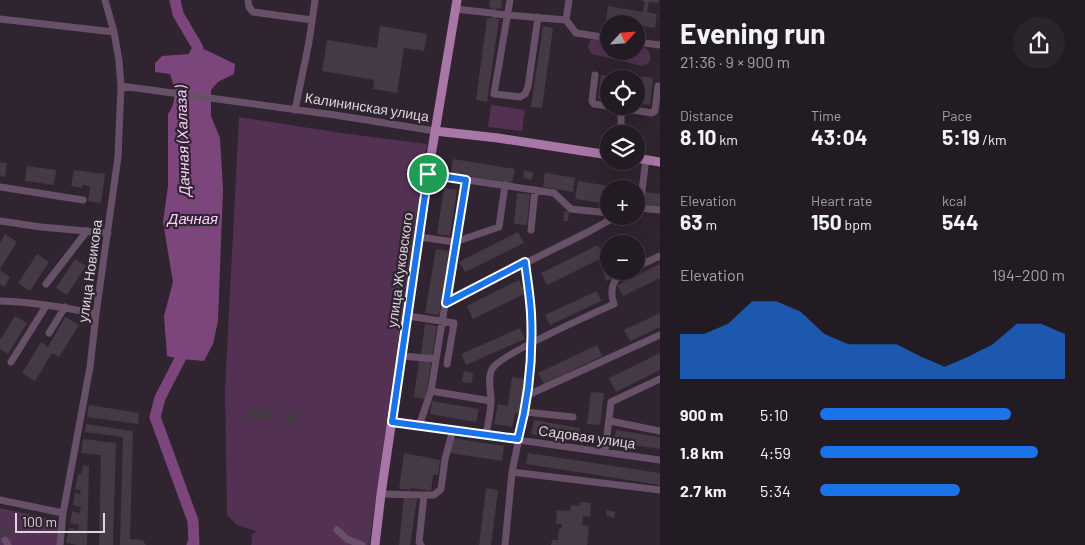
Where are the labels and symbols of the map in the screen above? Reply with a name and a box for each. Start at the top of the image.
north arrow [600,15,645,60]
water label: Дачная (Халаза) [171,84,193,199]
street label: Калининская улица [304,88,430,125]
pin [407,153,449,195]
water label: Дачная [166,209,218,227]
street label: улица Жуковского [383,211,416,329]
street label: улица Новикова [74,218,105,323]
street label: Садовая улица [537,421,637,452]
scale bar [15,510,105,533]

